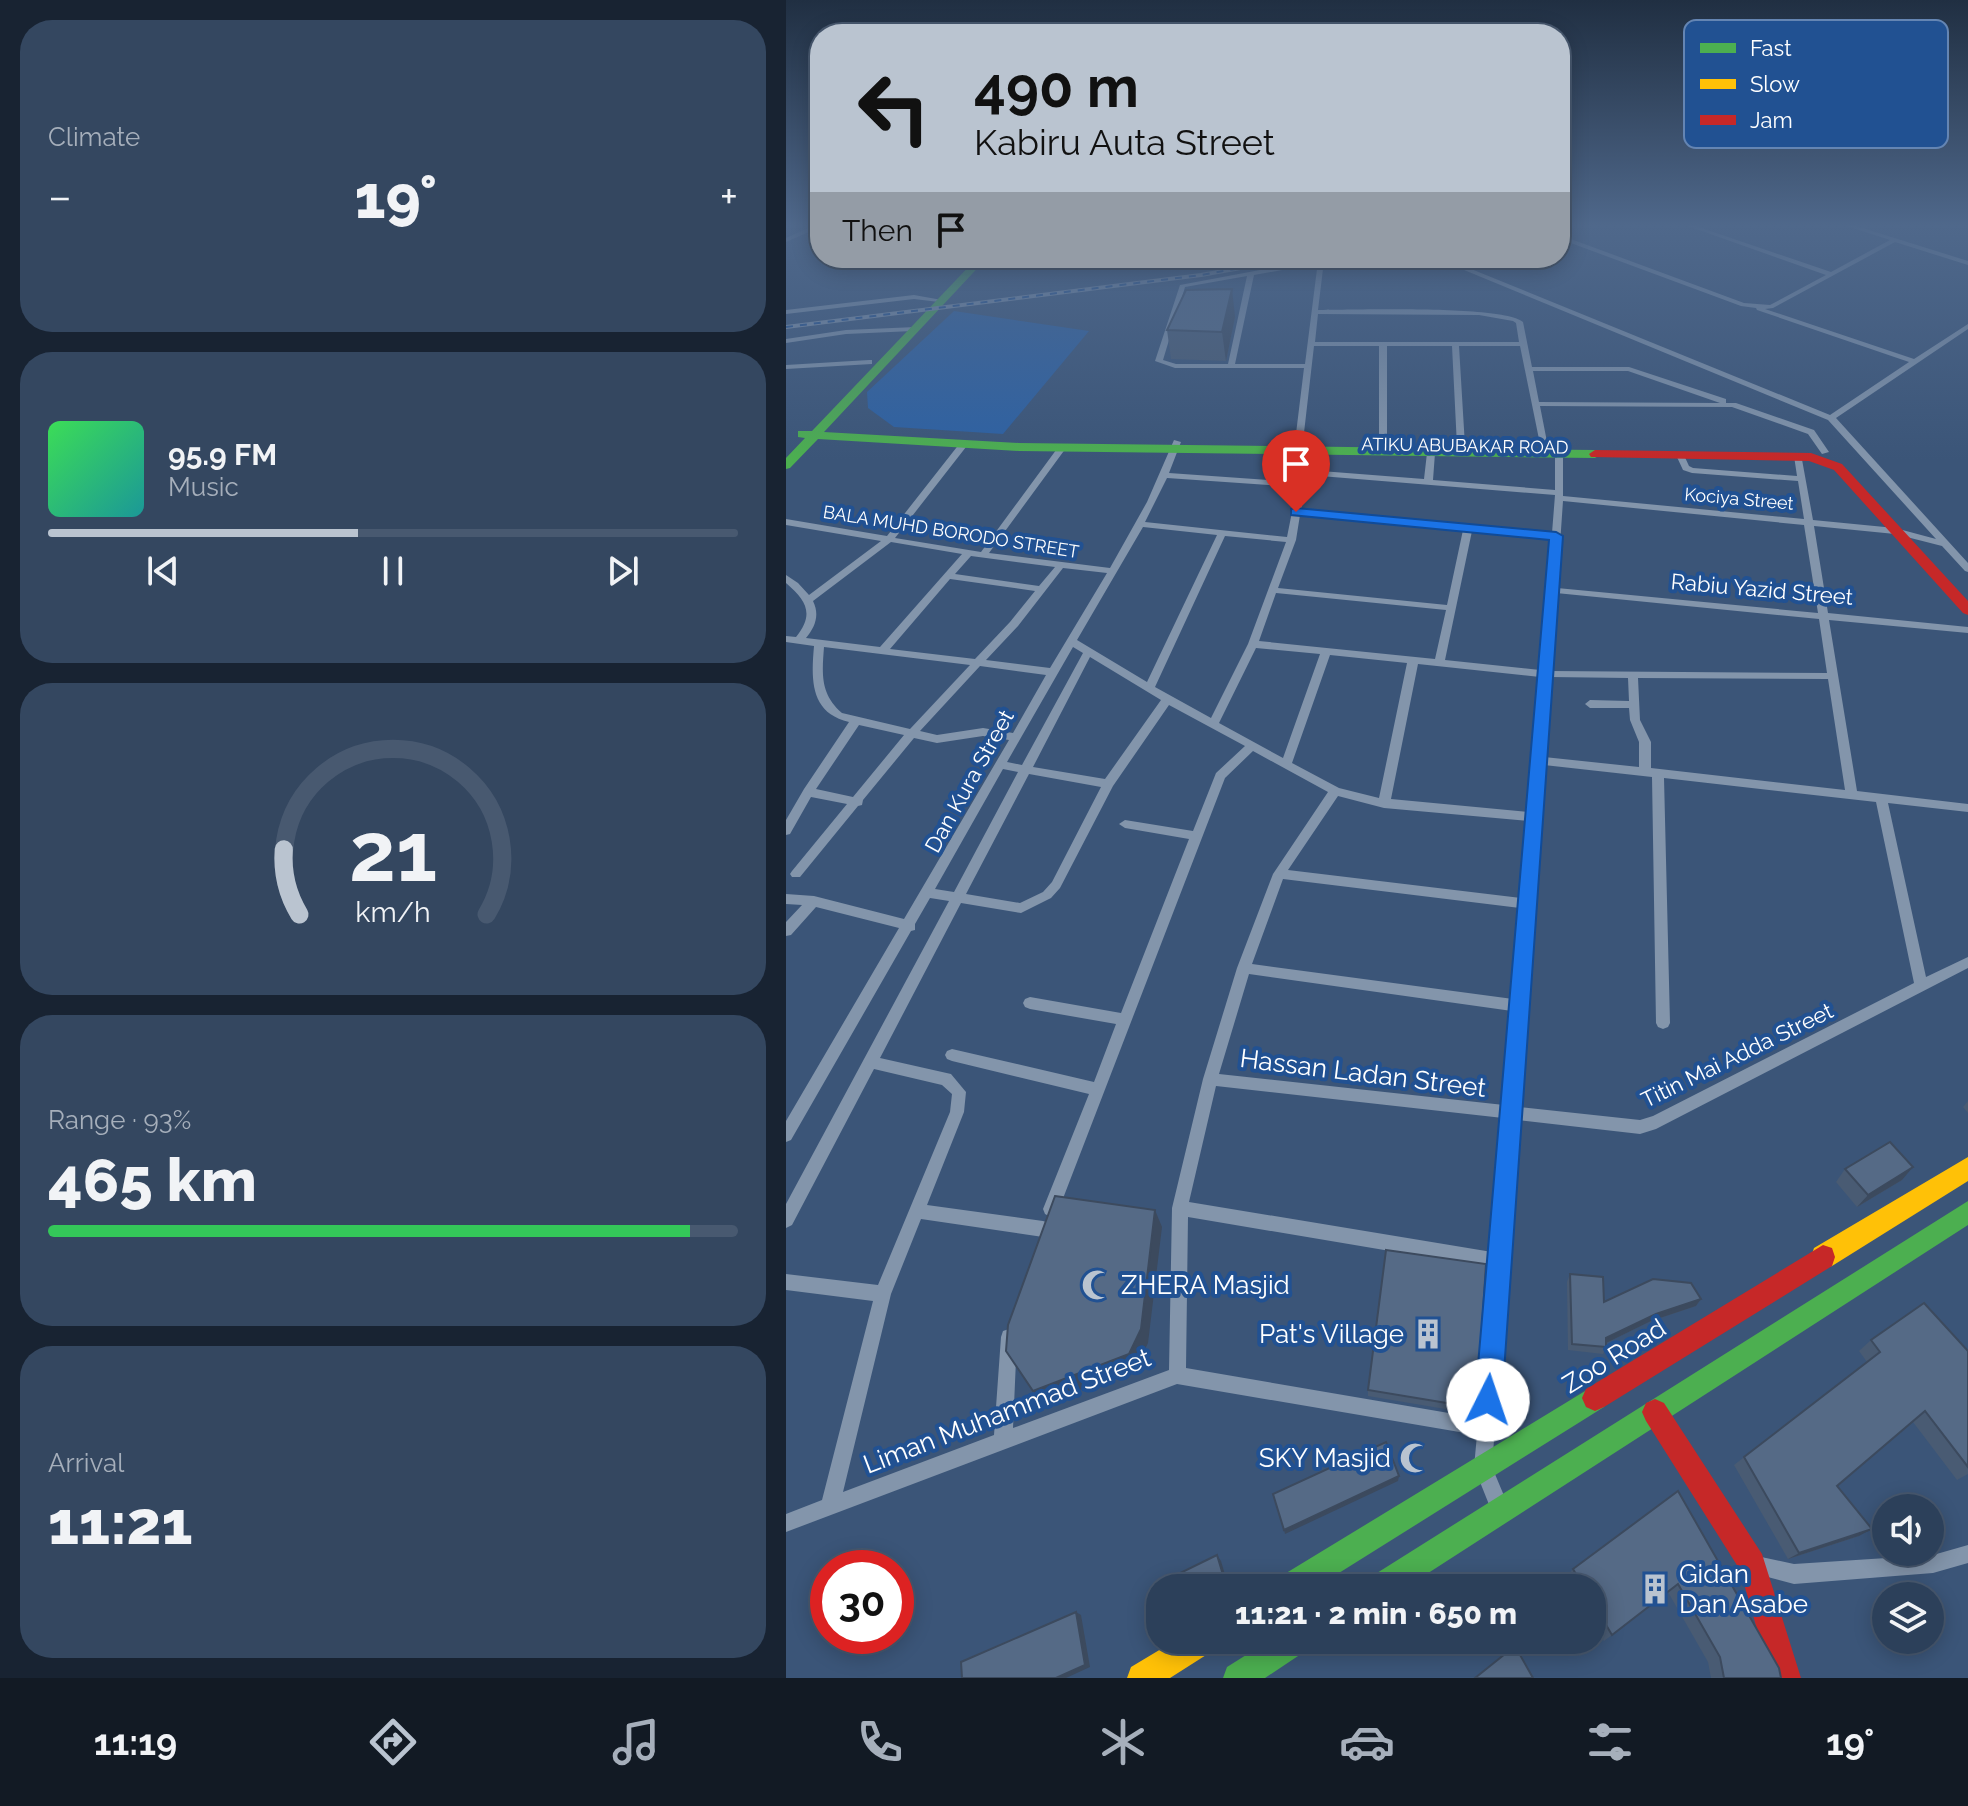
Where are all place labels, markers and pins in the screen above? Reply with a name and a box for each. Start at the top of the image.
pin [1262,430,1330,512]
mosque icon: ZHERA Masjid [1080,1268,1114,1302]
place label: ZHERA Masjid [1121,1270,1290,1300]
building icon: Pat's Village [1411,1317,1445,1351]
place label: Pat's Village [1259,1319,1404,1349]
mosque icon: SKY Masjid [1398,1441,1432,1475]
place label: SKY Masjid [1259,1443,1391,1473]
place label: Gidan Dan Asabe [1679,1559,1808,1619]
building icon: Gidan Dan Asabe [1638,1572,1672,1606]

